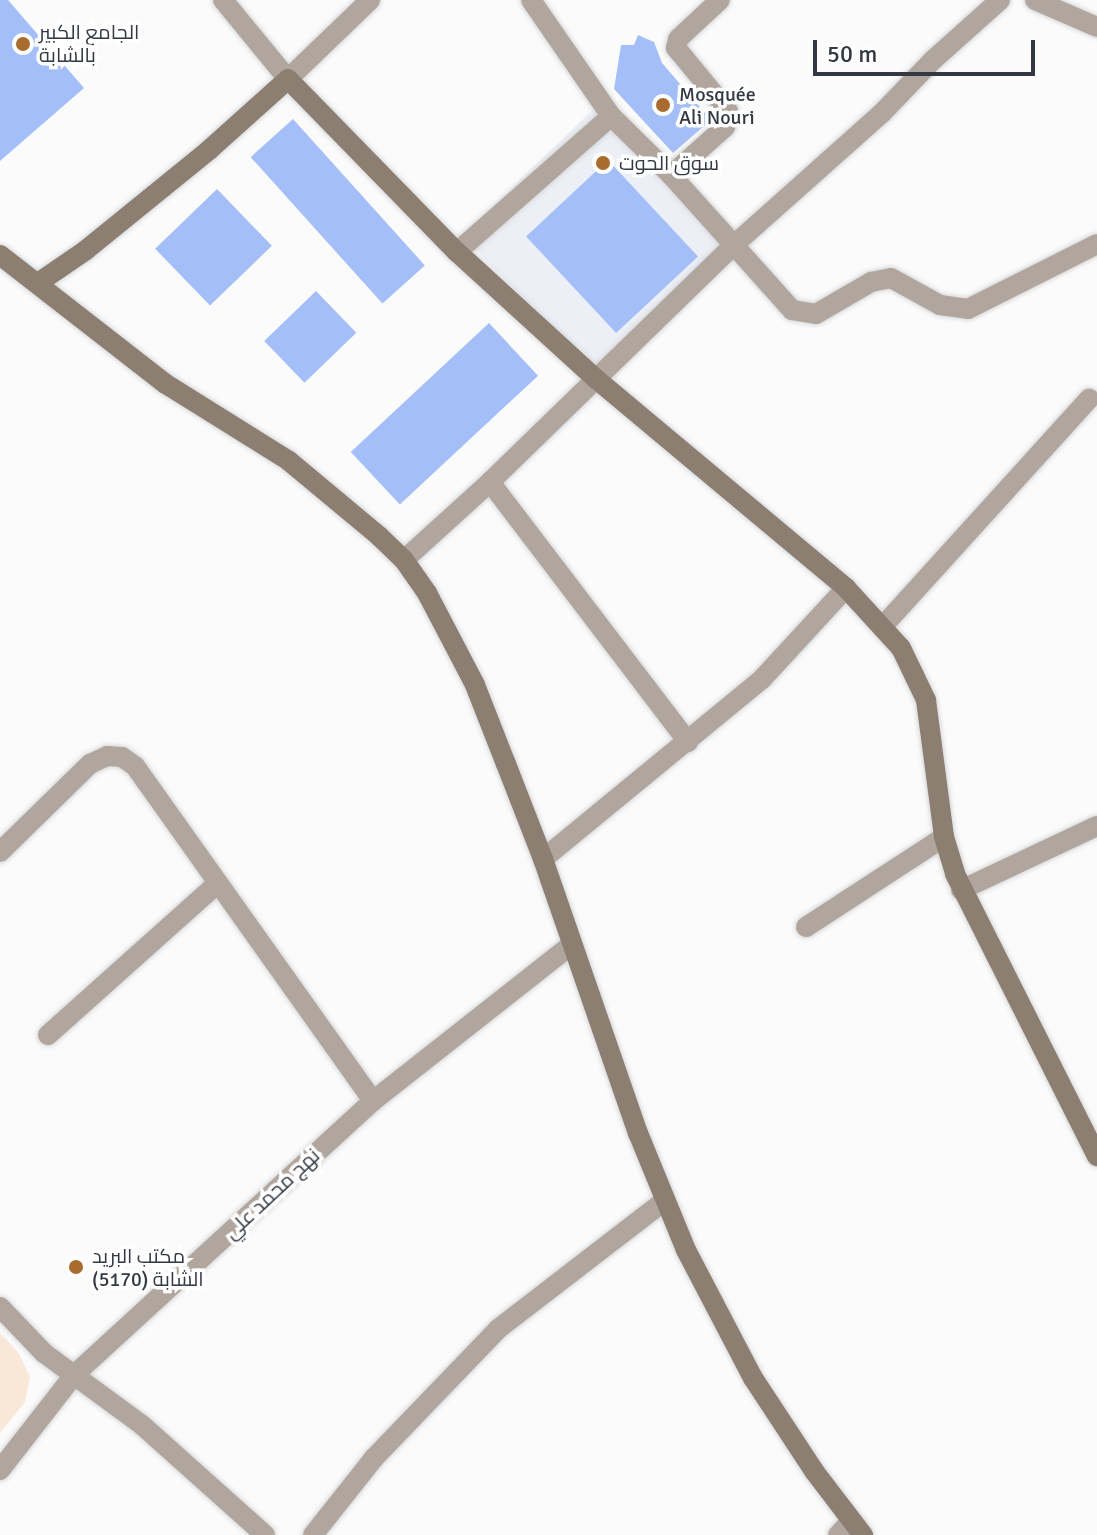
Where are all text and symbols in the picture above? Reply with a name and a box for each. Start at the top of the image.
place label: الجامع الكبير بالشابة [39,20,139,67]
scale bar [817,24,1039,74]
marker: الجامع الكبير بالشابة [14,35,32,53]
text: 50 m [827,39,877,69]
place label: Mosquée Ali Nouri [679,82,756,129]
marker: Mosquée Ali Nouri [654,96,672,114]
place label: سوق الحوت [619,151,719,175]
marker: سوق الحوت [594,154,612,172]
street label: نهج محمد علي [219,1144,325,1244]
place label: مكتب البريد الشابة (5170) [92,1244,204,1291]
marker: مكتب البريد الشابة (5170) [67,1258,85,1276]

